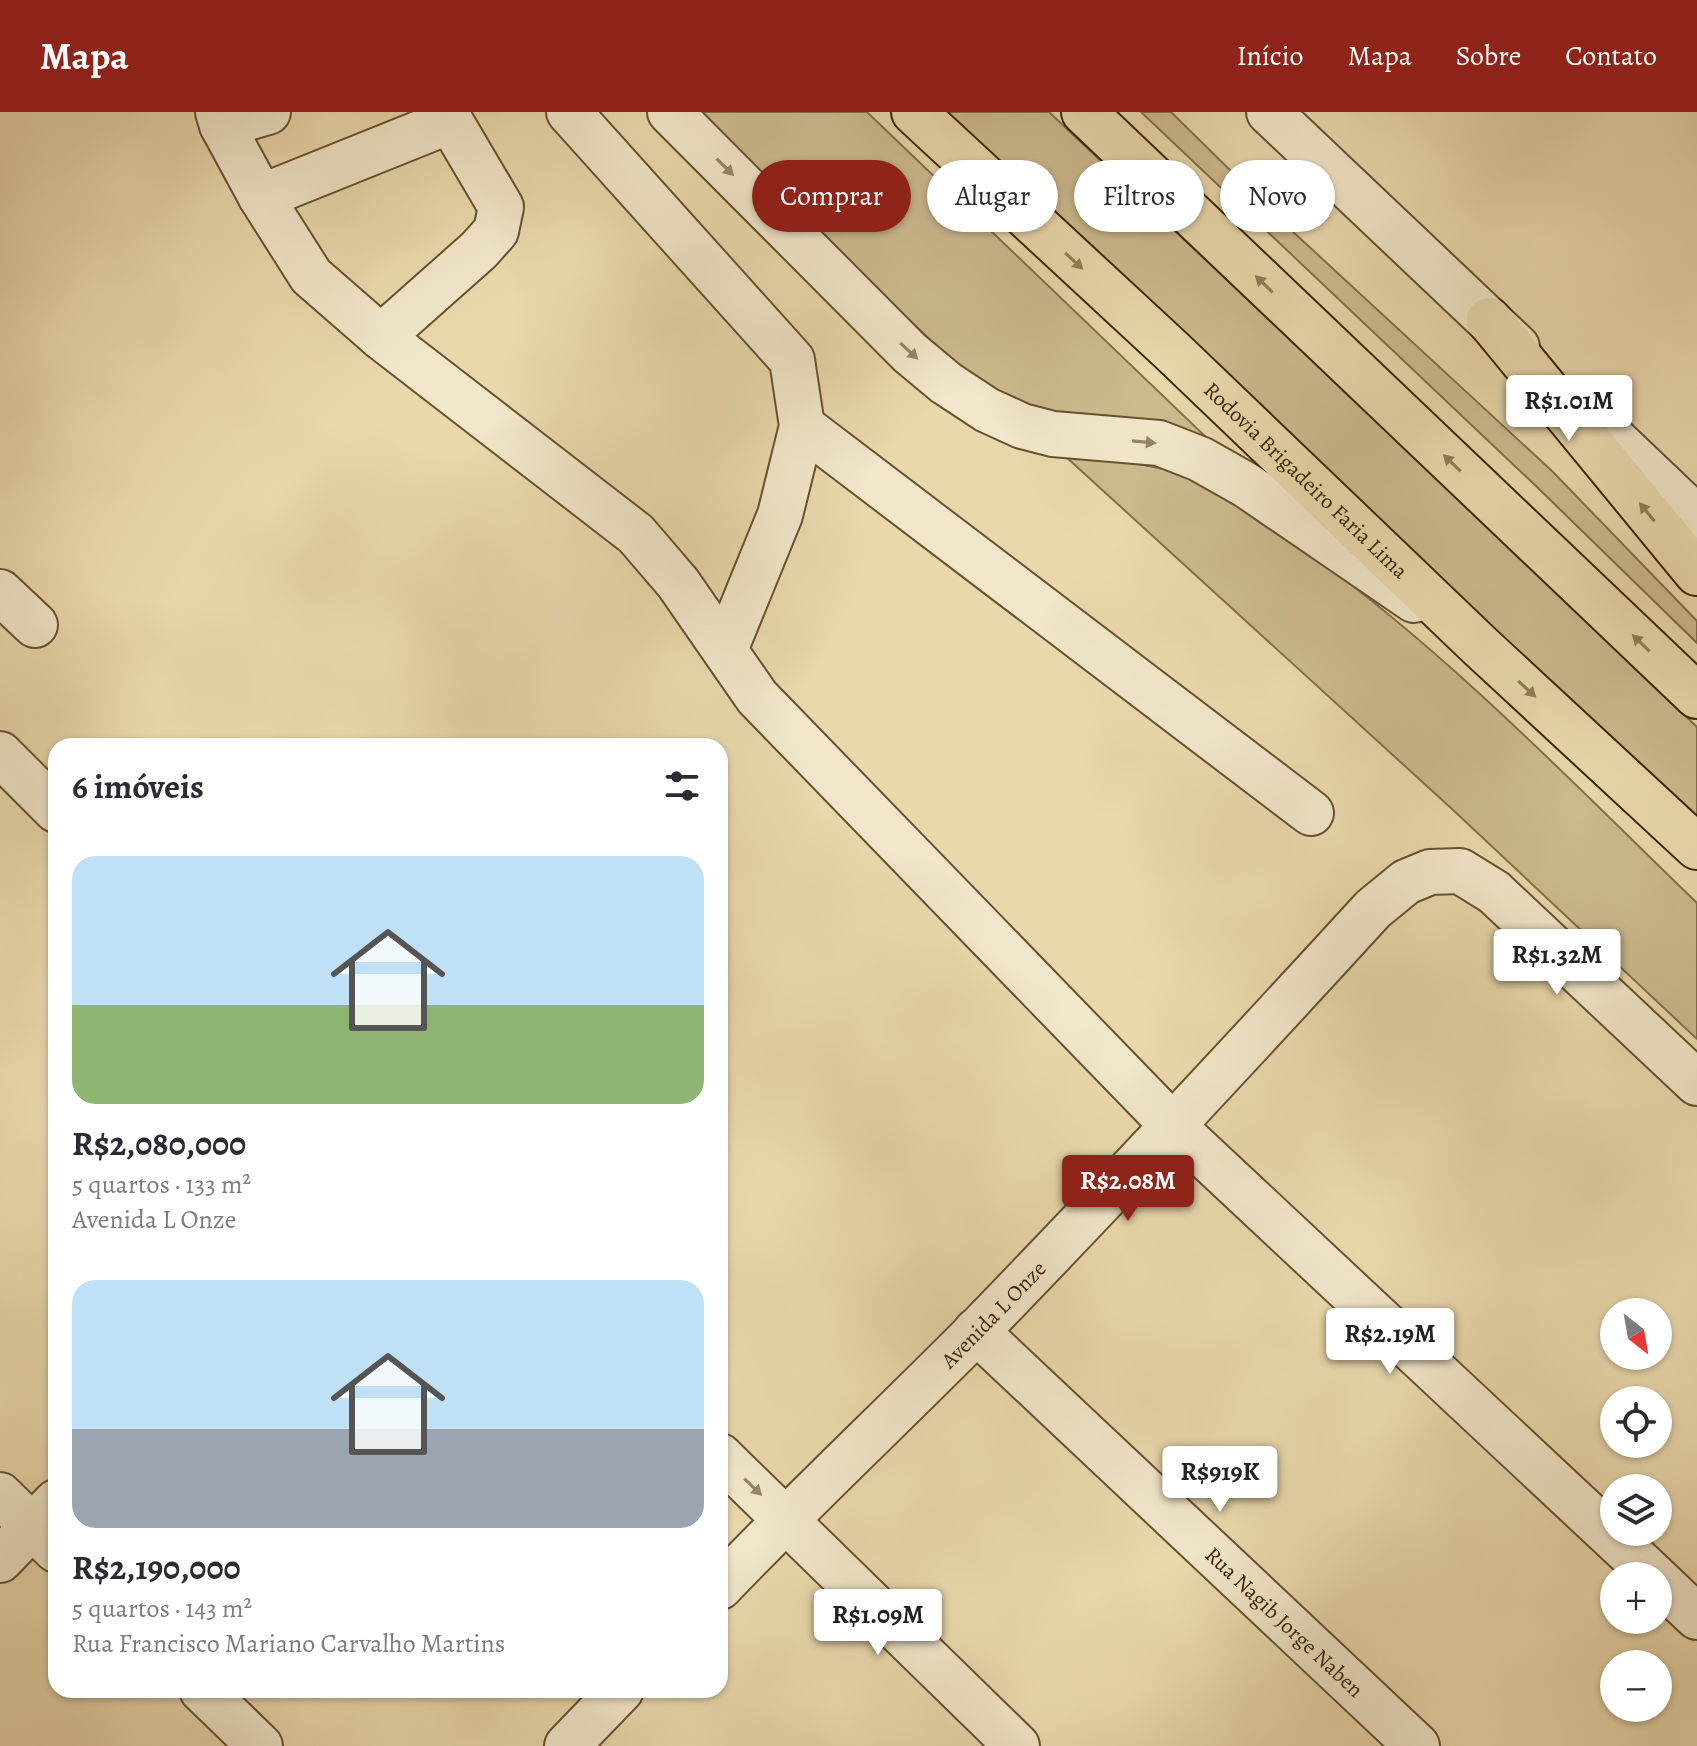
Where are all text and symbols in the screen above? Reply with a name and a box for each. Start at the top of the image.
text: Mapa [40,30,129,82]
text: Início [1237,37,1304,75]
text: Mapa [1348,37,1412,75]
text: Sobre [1456,37,1521,75]
text: Contato [1565,37,1657,75]
one-way arrow [715,157,734,176]
chip: Comprar [752,160,911,232]
chip: Alugar [927,160,1058,232]
chip: Filtros [1074,160,1204,232]
chip: Novo [1220,160,1335,232]
one-way arrow [1064,251,1083,269]
one-way arrow [1255,275,1274,293]
one-way arrow [899,342,918,360]
street label: Rodovia Brigadeiro Faria Lima [1197,375,1415,586]
pin: R$1.01M [1495,375,1643,443]
text: R$1.01M [1524,383,1614,418]
one-way arrow [1132,436,1157,449]
one-way arrow [1443,455,1462,473]
one-way arrow [1639,502,1656,523]
one-way arrow [1631,634,1650,652]
one-way arrow [1517,680,1536,698]
text: 6 imóveis [72,763,204,810]
icon: filters [660,764,704,808]
icon: home [316,908,460,1052]
pin: R$1.32M [1483,929,1631,997]
text: R$1.32M [1512,937,1602,972]
text: R$2,080,000 [72,1120,246,1167]
pin: R$2.08M [1054,1155,1202,1223]
text: R$2.08M [1080,1163,1176,1198]
text: 5 quartos · 133 m² [72,1167,251,1202]
text: Avenida L Onze [72,1202,236,1237]
street label: Avenida L Onze [934,1254,1053,1376]
north arrow [1600,1298,1672,1370]
map controls [1600,1298,1672,1722]
pin: R$2.19M [1316,1308,1464,1376]
text: R$2.19M [1344,1316,1436,1351]
icon: home [316,1332,460,1476]
button: locate [1600,1386,1672,1458]
pin: R$919K [1155,1446,1285,1514]
text: R$919K [1180,1454,1260,1489]
button: layers [1600,1474,1672,1546]
one-way arrow [743,1477,762,1496]
street label: Rua Nagib Jorge Naben [1198,1540,1370,1704]
text: R$2,190,000 [72,1544,241,1591]
button: + [1600,1562,1672,1634]
pin: R$1.09M [804,1589,952,1657]
text: 5 quartos · 143 m² [72,1591,252,1626]
text: R$1.09M [832,1597,924,1632]
text: Rua Francisco Mariano Carvalho Martins [72,1626,505,1661]
button: − [1600,1650,1672,1722]

